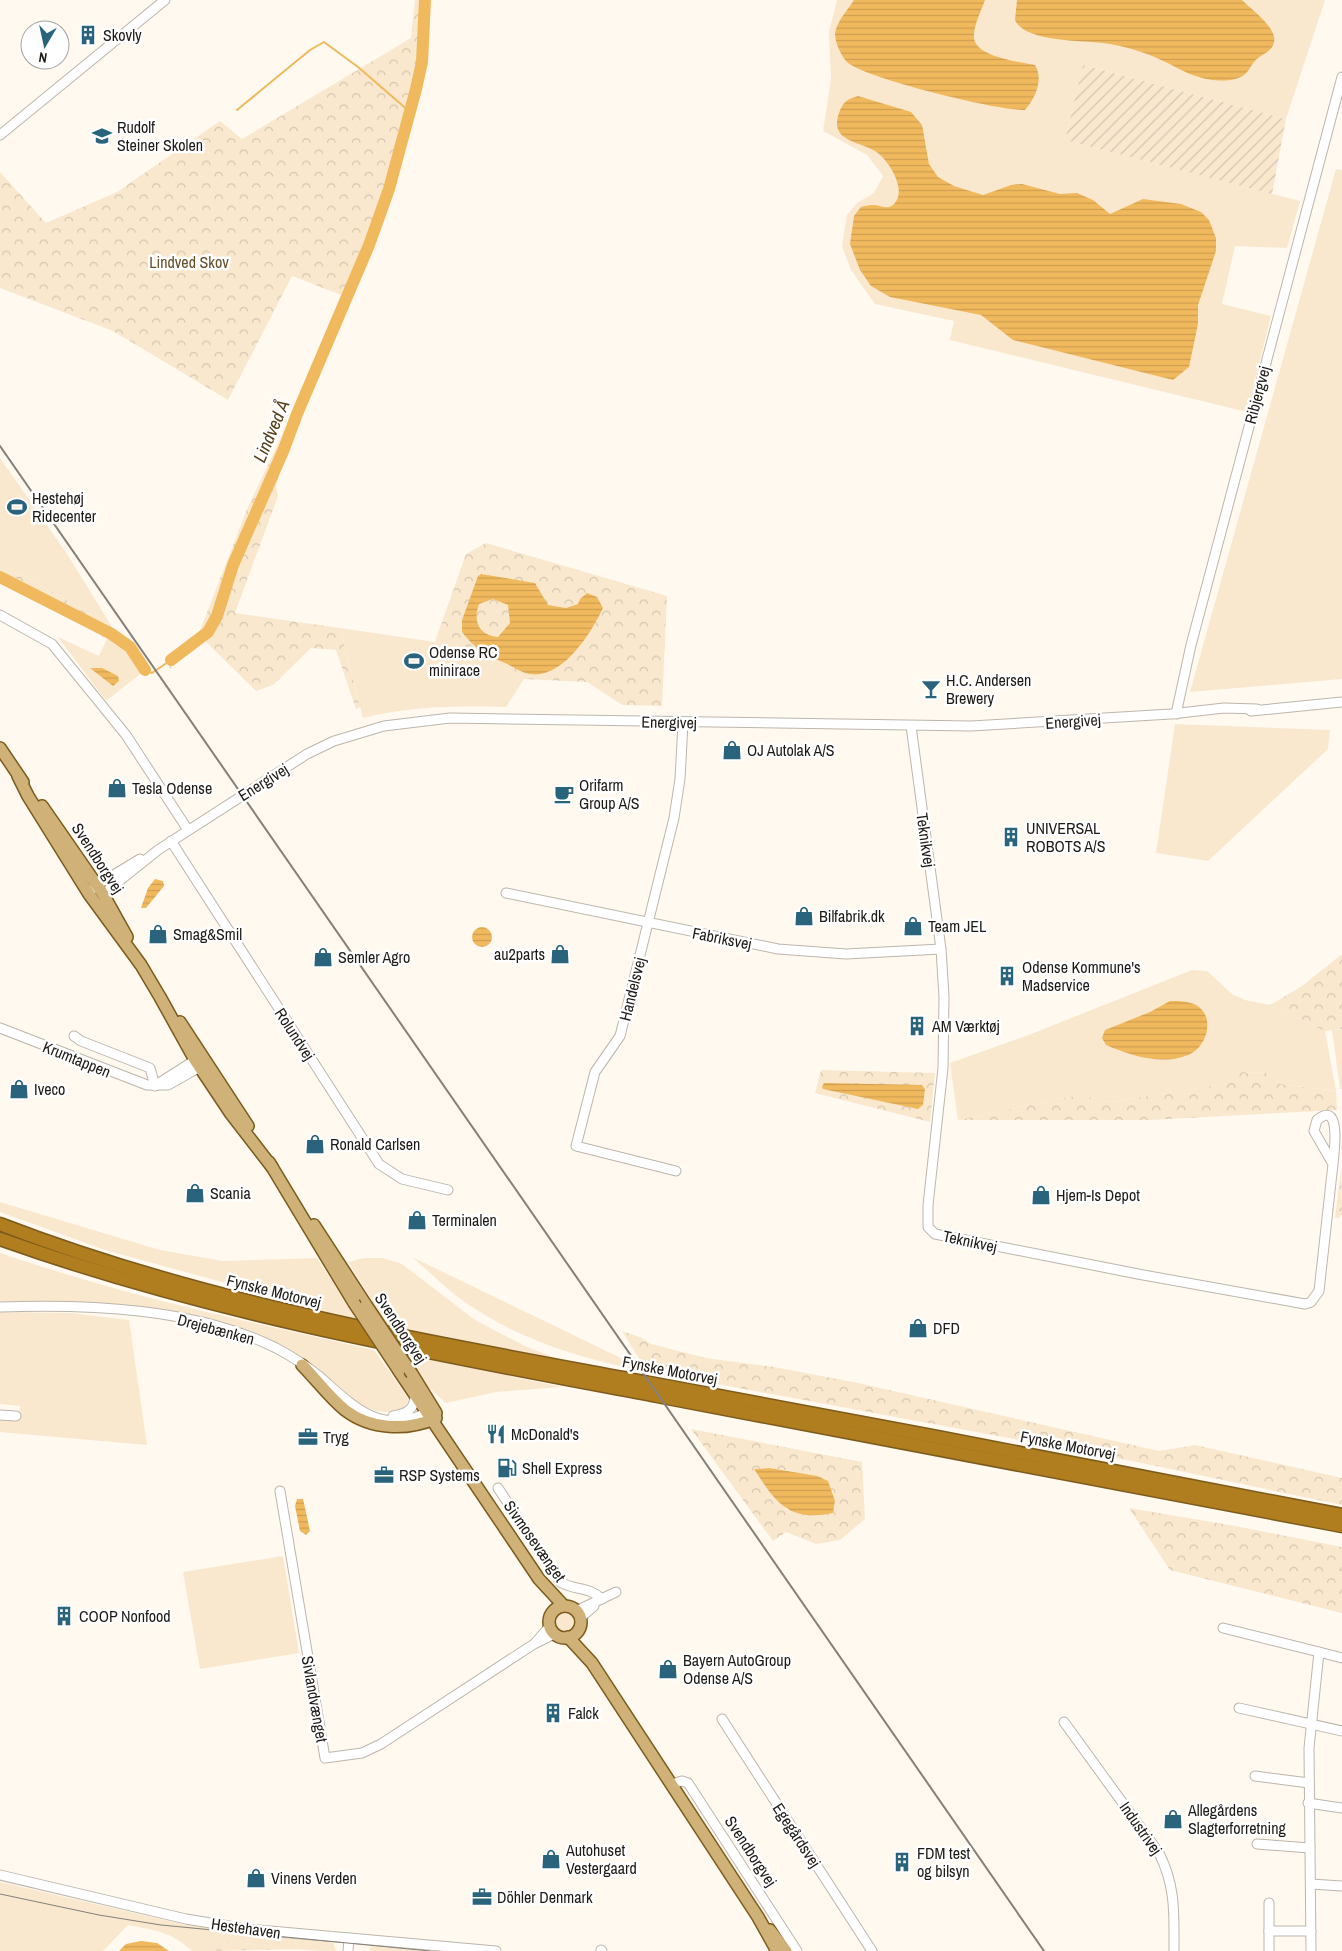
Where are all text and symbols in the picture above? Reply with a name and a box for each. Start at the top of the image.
north arrow [20,20,70,70]
building icon: Skovly [77,24,99,46]
place label: Skovly [103,24,142,46]
text: N [37,48,48,67]
place label: Rudolf Steiner Skolen [117,116,203,156]
school or university icon: Rudolf Steiner Skolen [91,125,113,147]
park label: Lindved Skov [149,251,229,273]
street label: Ribjergvej [1239,364,1275,426]
water label: Lindved Å [247,396,295,466]
place label: Hestehøj Ridecenter [32,487,97,527]
sports icon: Hestehøj Ridecenter [6,496,28,518]
place label: Odense RC minirace [429,641,498,681]
sports icon: Odense RC minirace [403,650,425,672]
place label: H.C. Andersen Brewery [946,669,1031,709]
bar icon: H.C. Andersen Brewery [920,678,942,700]
street label: Energivej [1045,708,1101,734]
street label: Energivej [641,711,697,733]
shop icon: OJ Autolak A/S [721,739,743,761]
place label: OJ Autolak A/S [747,739,835,761]
street label: Energivej [234,758,292,806]
place label: Orifarm Group A/S [579,774,640,814]
shop icon: Tesla Odense [106,777,128,799]
place label: Tesla Odense [132,777,212,799]
cafe icon: Orifarm Group A/S [553,783,575,805]
street label: Teknikvej [911,811,941,869]
place label: UNIVERSAL ROBOTS A/S [1026,817,1106,857]
street label: Svendborgvej [67,818,129,898]
building icon: UNIVERSAL ROBOTS A/S [1000,826,1022,848]
shop icon: Bilfabrik.dk [793,905,815,927]
place label: Bilfabrik.dk [819,905,885,927]
shop icon: Team JEL [902,915,924,937]
place label: Team JEL [928,915,987,937]
street label: Fabriksvej [691,921,754,955]
shop icon: Smag&Smil [147,923,169,945]
place label: Smag&Smil [173,923,242,945]
place label: au2parts [494,943,545,965]
shop icon: au2parts [549,943,571,965]
shop icon: Semler Agro [312,946,334,968]
place label: Semler Agro [338,946,410,968]
street label: Handelsvej [613,955,651,1023]
place label: Odense Kommune's Madservice [1022,956,1140,996]
building icon: Odense Kommune's Madservice [996,965,1018,987]
street label: Rolundvej [270,1004,320,1065]
building icon: AM Værktøj [906,1015,928,1037]
place label: AM Værktøj [931,1015,1000,1037]
street label: Krumtappen [40,1035,114,1083]
shop icon: Iveco [8,1078,30,1100]
place label: Iveco [34,1078,65,1100]
shop icon: Ronald Carlsen [304,1133,326,1155]
place label: Ronald Carlsen [330,1133,420,1155]
shop icon: Scania [184,1182,206,1204]
place label: Scania [210,1182,252,1204]
shop icon: Hjem-Is Depot [1030,1184,1052,1206]
place label: Hjem-Is Depot [1056,1184,1140,1206]
shop icon: Terminalen [406,1209,428,1231]
place label: Terminalen [432,1209,497,1231]
street label: Teknikvej [941,1225,999,1257]
street label: Fynske Motorvej [225,1269,323,1313]
street label: Svendborgvej [370,1288,432,1368]
street label: Drejebænken [175,1308,257,1350]
shop icon: DFD [907,1317,929,1339]
place label: DFD [933,1317,960,1339]
street label: Fynske Motorvej [621,1350,719,1390]
restaurant icon: McDonald's [485,1423,507,1445]
place label: McDonald's [511,1423,579,1445]
street label: Fynske Motorvej [1019,1425,1117,1465]
office icon: Tryg [297,1426,319,1448]
place label: Tryg [323,1426,349,1448]
fuel station icon: Shell Express [496,1457,518,1479]
place label: Shell Express [522,1457,602,1479]
office icon: RSP Systems [373,1464,395,1486]
place label: RSP Systems [399,1464,480,1486]
street label: Sivmosevænget [499,1496,571,1586]
building icon: COOP Nonfood [53,1605,75,1627]
place label: COOP Nonfood [79,1605,171,1627]
place label: Bayern AutoGroup Odense A/S [683,1649,791,1689]
street label: Sivlandvænget [297,1654,333,1744]
shop icon: Bayern AutoGroup Odense A/S [657,1658,679,1680]
building icon: Falck [542,1702,564,1724]
place label: Falck [568,1702,599,1724]
street label: Industrivej [1115,1797,1167,1859]
street label: Egegårdsvej [768,1798,826,1872]
place label: Allegårdens Slagterforretning [1187,1799,1286,1839]
shop icon: Allegårdens Slagterforretning [1162,1808,1184,1830]
street label: Svendborgvej [720,1811,782,1891]
place label: Autohuset Vestergaard [565,1839,637,1879]
place label: FDM test og bilsyn [917,1842,971,1882]
shop icon: Autohuset Vestergaard [540,1848,562,1870]
building icon: FDM test og bilsyn [891,1851,913,1873]
shop icon: Vinens Verden [245,1867,267,1889]
place label: Vinens Verden [271,1867,357,1889]
office icon: Döhler Denmark [471,1886,493,1908]
place label: Döhler Denmark [497,1886,593,1908]
street label: Hestehaven [210,1912,282,1944]

